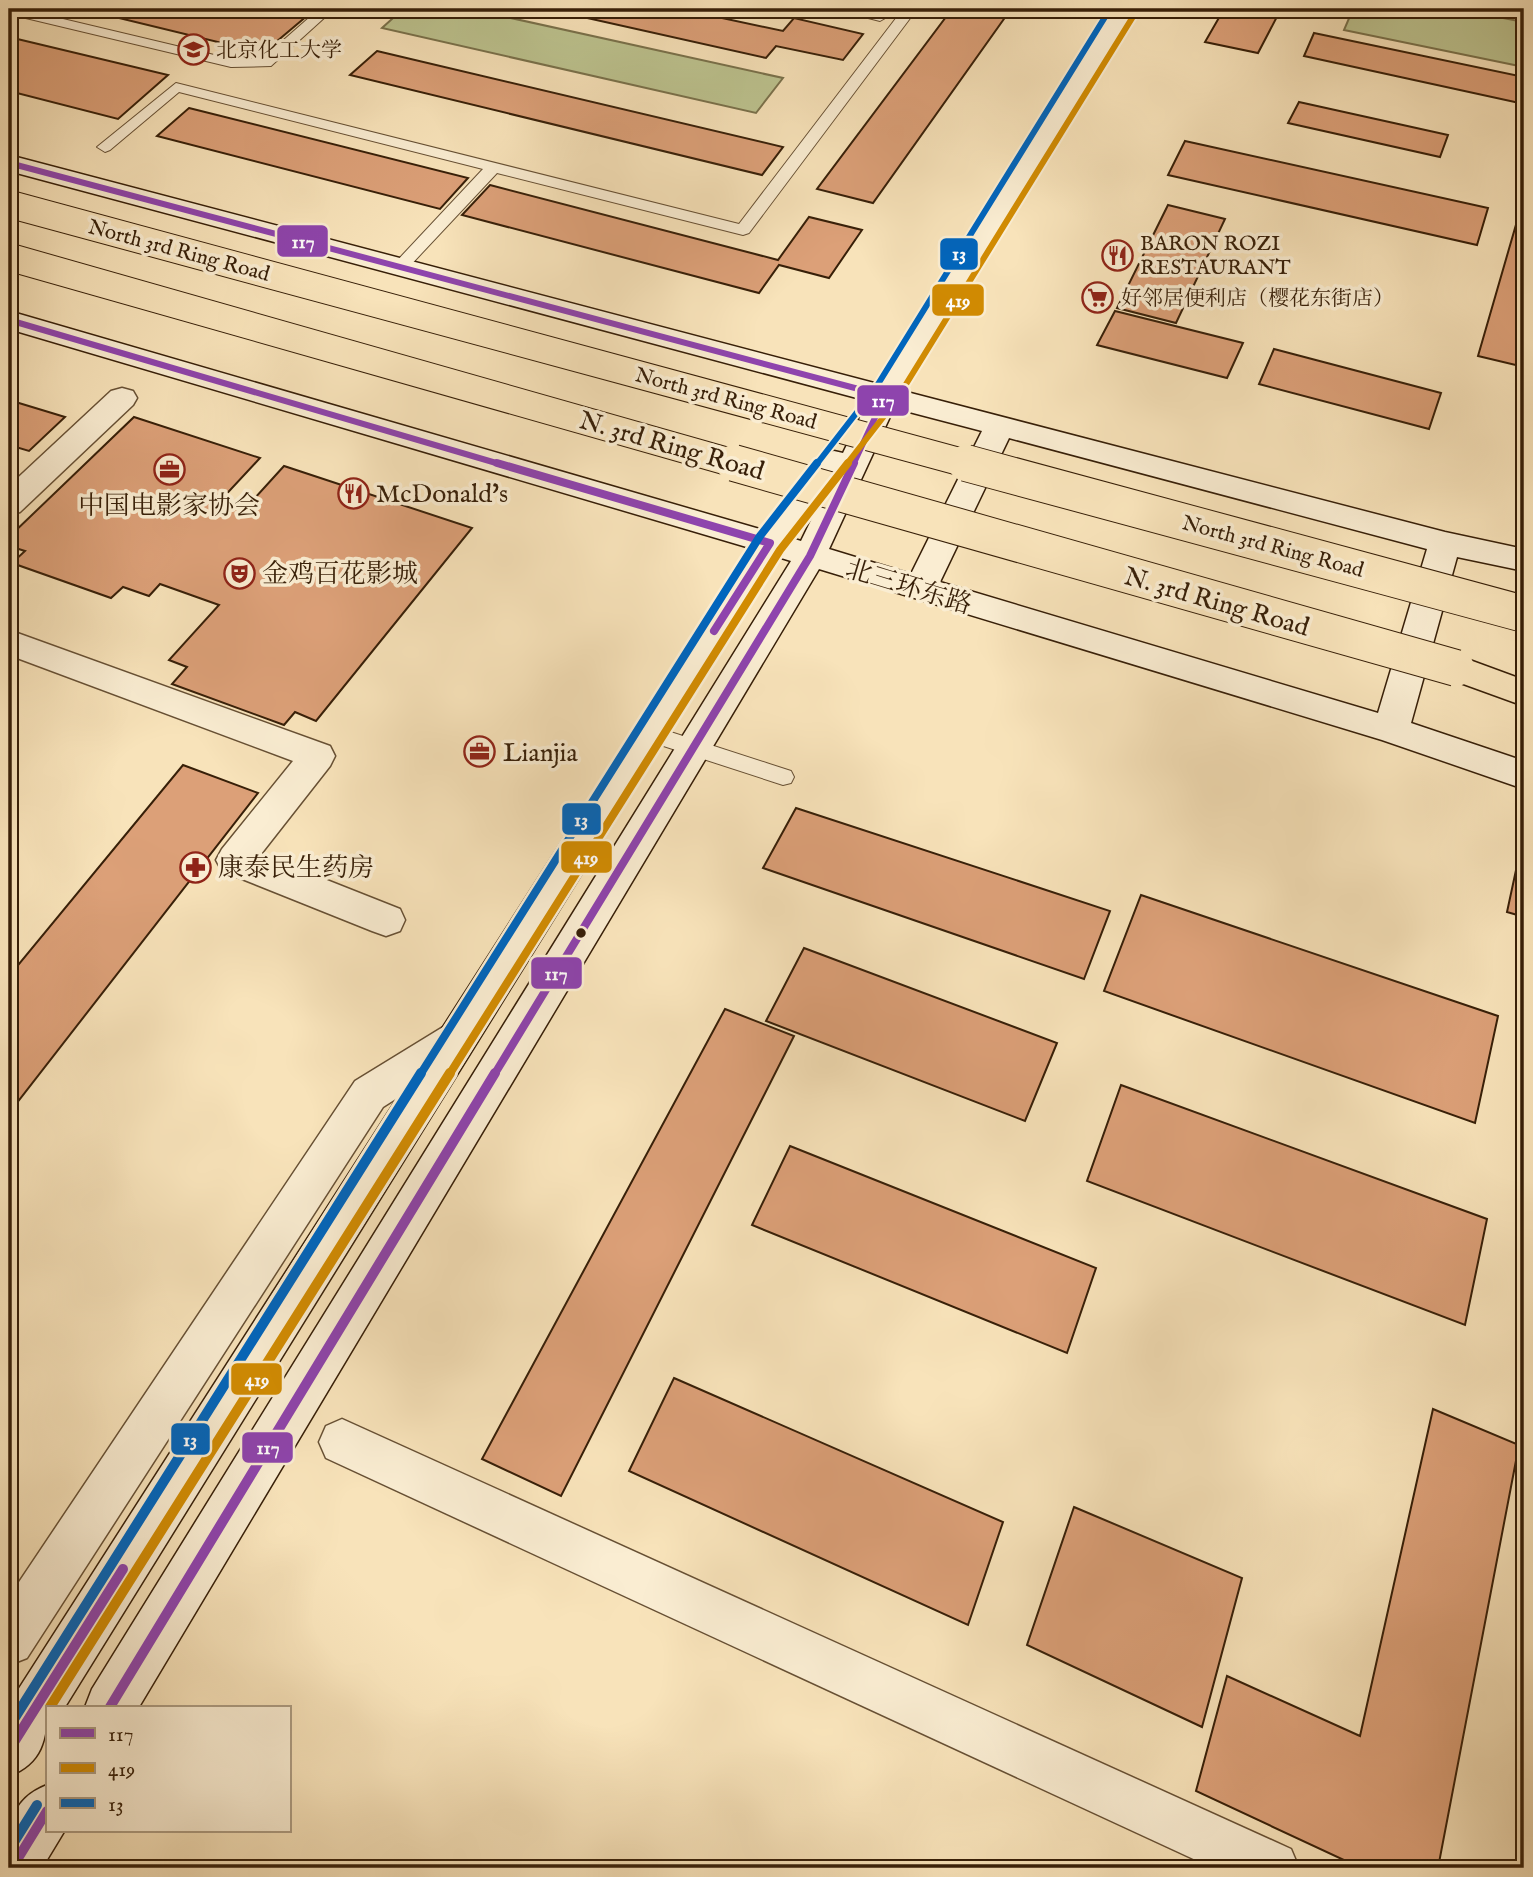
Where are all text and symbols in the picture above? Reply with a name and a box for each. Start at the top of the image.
school or university icon: 北京化工大学 [176,33,210,67]
place label: 北京化工大学 [216,38,342,65]
street label: North 3rd Ring Road [85,214,273,289]
line badge: 117 [276,224,329,258]
text: 117 [291,231,315,255]
place label: BARON ROZI RESTAURANT [1140,231,1291,282]
line badge: 13 [939,237,979,271]
restaurant icon: BARON ROZI RESTAURANT [1100,238,1134,272]
text: 13 [952,243,966,267]
supermarket icon: 好邻居便利店（樱花东街店） [1081,281,1115,315]
line badge: 419 [931,283,985,317]
place label: 好邻居便利店（樱花东街店） [1121,286,1394,313]
text: 419 [946,290,970,314]
street label: North 3rd Ring Road [632,362,820,437]
line badge: 117 [856,384,910,417]
text: 117 [871,390,895,414]
street label: N. 3rd Ring Road [575,404,768,489]
office icon: 中国电影家协会 [152,453,186,487]
restaurant icon: McDonald's [336,476,370,510]
place label: McDonald's [376,478,508,511]
place label: 中国电影家协会 [78,490,260,523]
street label: North 3rd Ring Road [1179,510,1367,585]
street label: 北三环东路 [842,553,976,622]
theatre icon: 金鸡百花影城 [222,556,256,590]
place label: 金鸡百花影城 [262,558,418,591]
street label: N. 3rd Ring Road [1120,560,1313,645]
office icon: Lianjia [463,735,497,769]
place label: Lianjia [503,737,579,770]
line badge: 13 [561,802,602,836]
text: 13 [574,809,588,833]
line badge: 419 [560,840,613,874]
text: 419 [574,847,598,871]
pharmacy icon: 康泰民生药房 [178,850,212,884]
place label: 康泰民生药房 [218,852,374,885]
unlabelled marker [574,926,588,940]
line badge: 117 [530,956,583,990]
text: 117 [544,963,568,987]
line badge: 419 [230,1362,283,1396]
text: 419 [245,1369,269,1393]
line badge: 13 [170,1422,211,1456]
text: 13 [183,1429,197,1453]
line badge: 117 [241,1431,294,1464]
text: 117 [256,1437,280,1461]
legend [46,1706,290,1832]
text: 117 [108,1722,133,1749]
text: 419 [108,1757,135,1784]
text: 13 [108,1792,124,1819]

